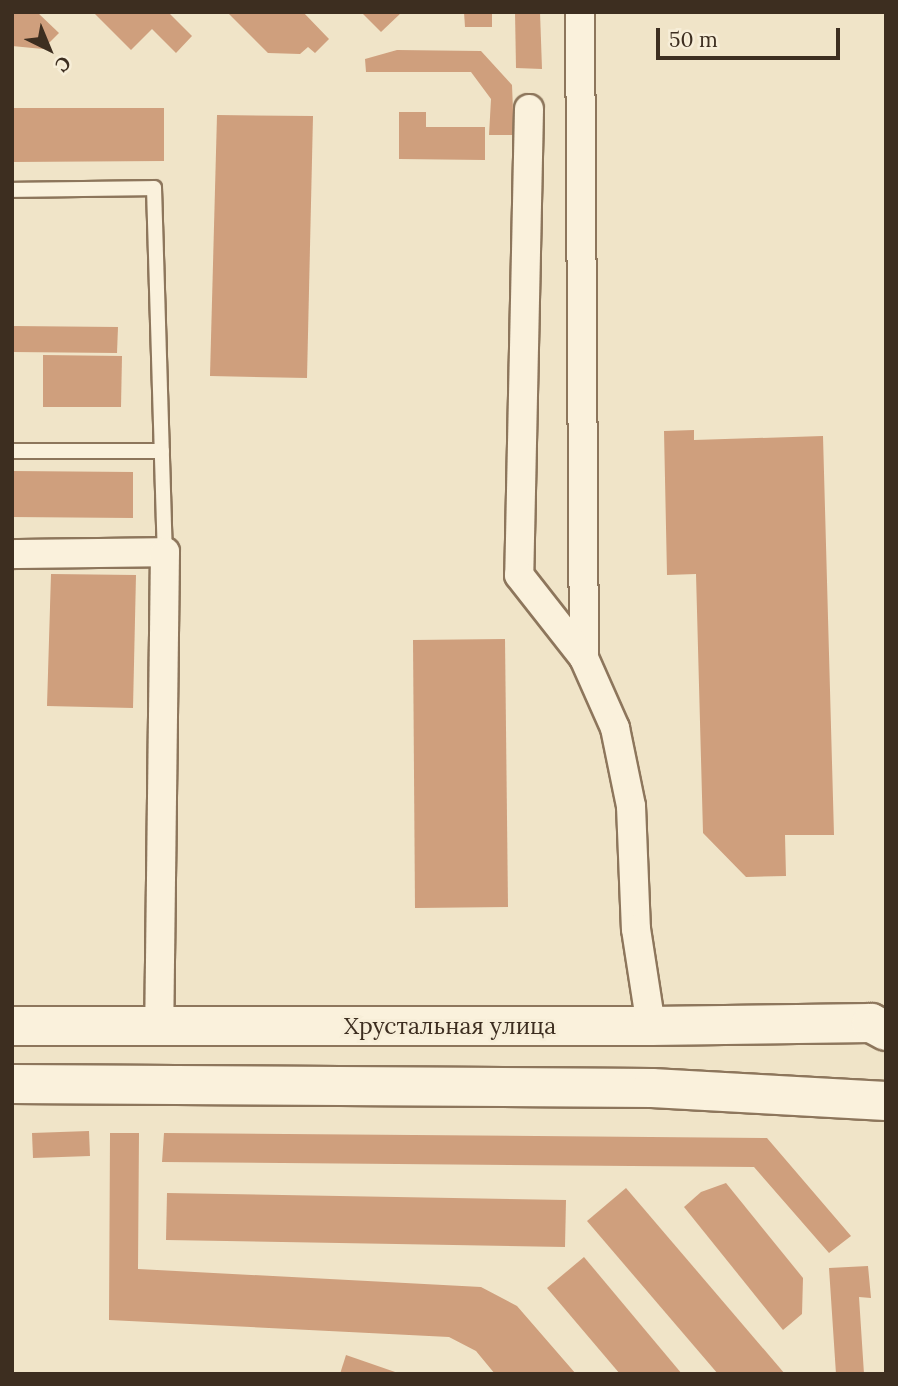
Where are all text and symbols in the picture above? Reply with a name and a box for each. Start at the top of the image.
north arrow [14,14,84,84]
scale bar [660,14,844,58]
text: 50 m [669,26,718,53]
text: С [50,51,76,78]
street label: Хрустальная улица [344,1012,556,1040]

